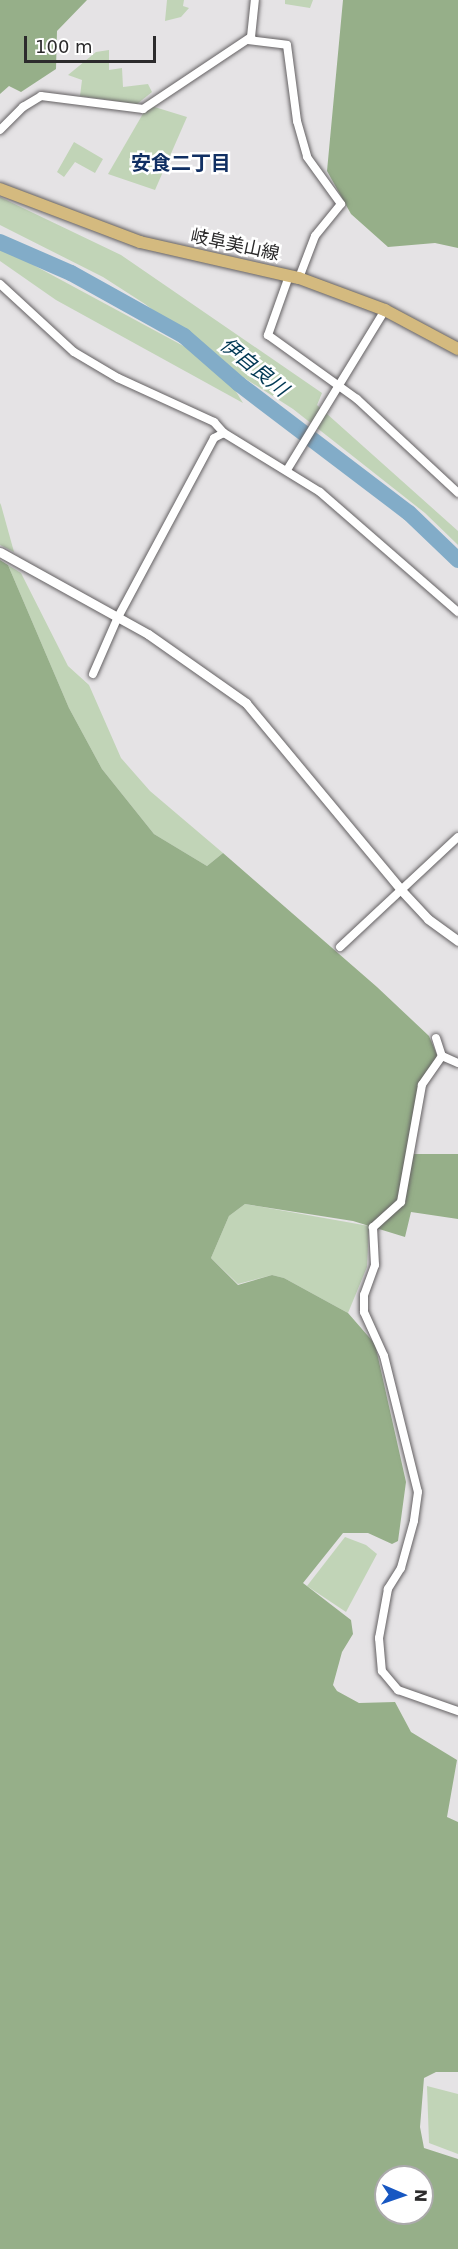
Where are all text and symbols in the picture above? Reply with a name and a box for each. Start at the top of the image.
scale bar [27,24,159,62]
text: 100 m [35,36,93,57]
district label: 安食二丁目 [131,151,231,175]
street label: 岐阜美山線 [189,225,281,265]
water label: 伊自良川 [215,333,293,401]
north arrow [374,2165,434,2225]
text: N [411,2189,430,2203]

